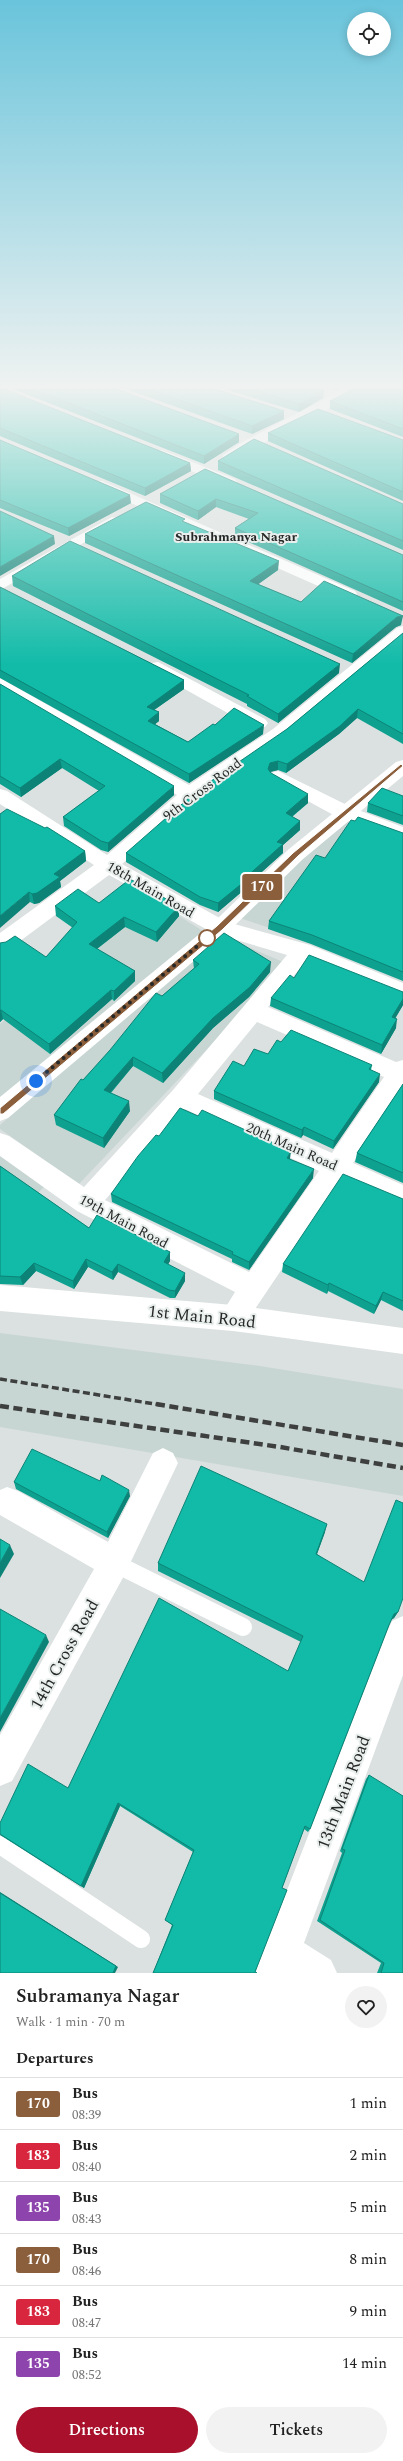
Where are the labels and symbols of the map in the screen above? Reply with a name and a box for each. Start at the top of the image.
district label: Subrahmanya Nagar [175,527,297,547]
street label: 9th Cross Road [158,753,246,826]
street label: 18th Main Road [103,856,199,923]
line badge: 170 [239,874,285,900]
unlabelled marker [198,929,216,947]
your location [26,1071,46,1091]
street label: 20th Main Road [243,1117,341,1176]
street label: 19th Main Road [75,1189,172,1254]
street label: 1st Main Road [147,1298,257,1336]
street label: 14th Cross Road [24,1595,106,1714]
street label: 13th Main Road [310,1732,377,1853]

